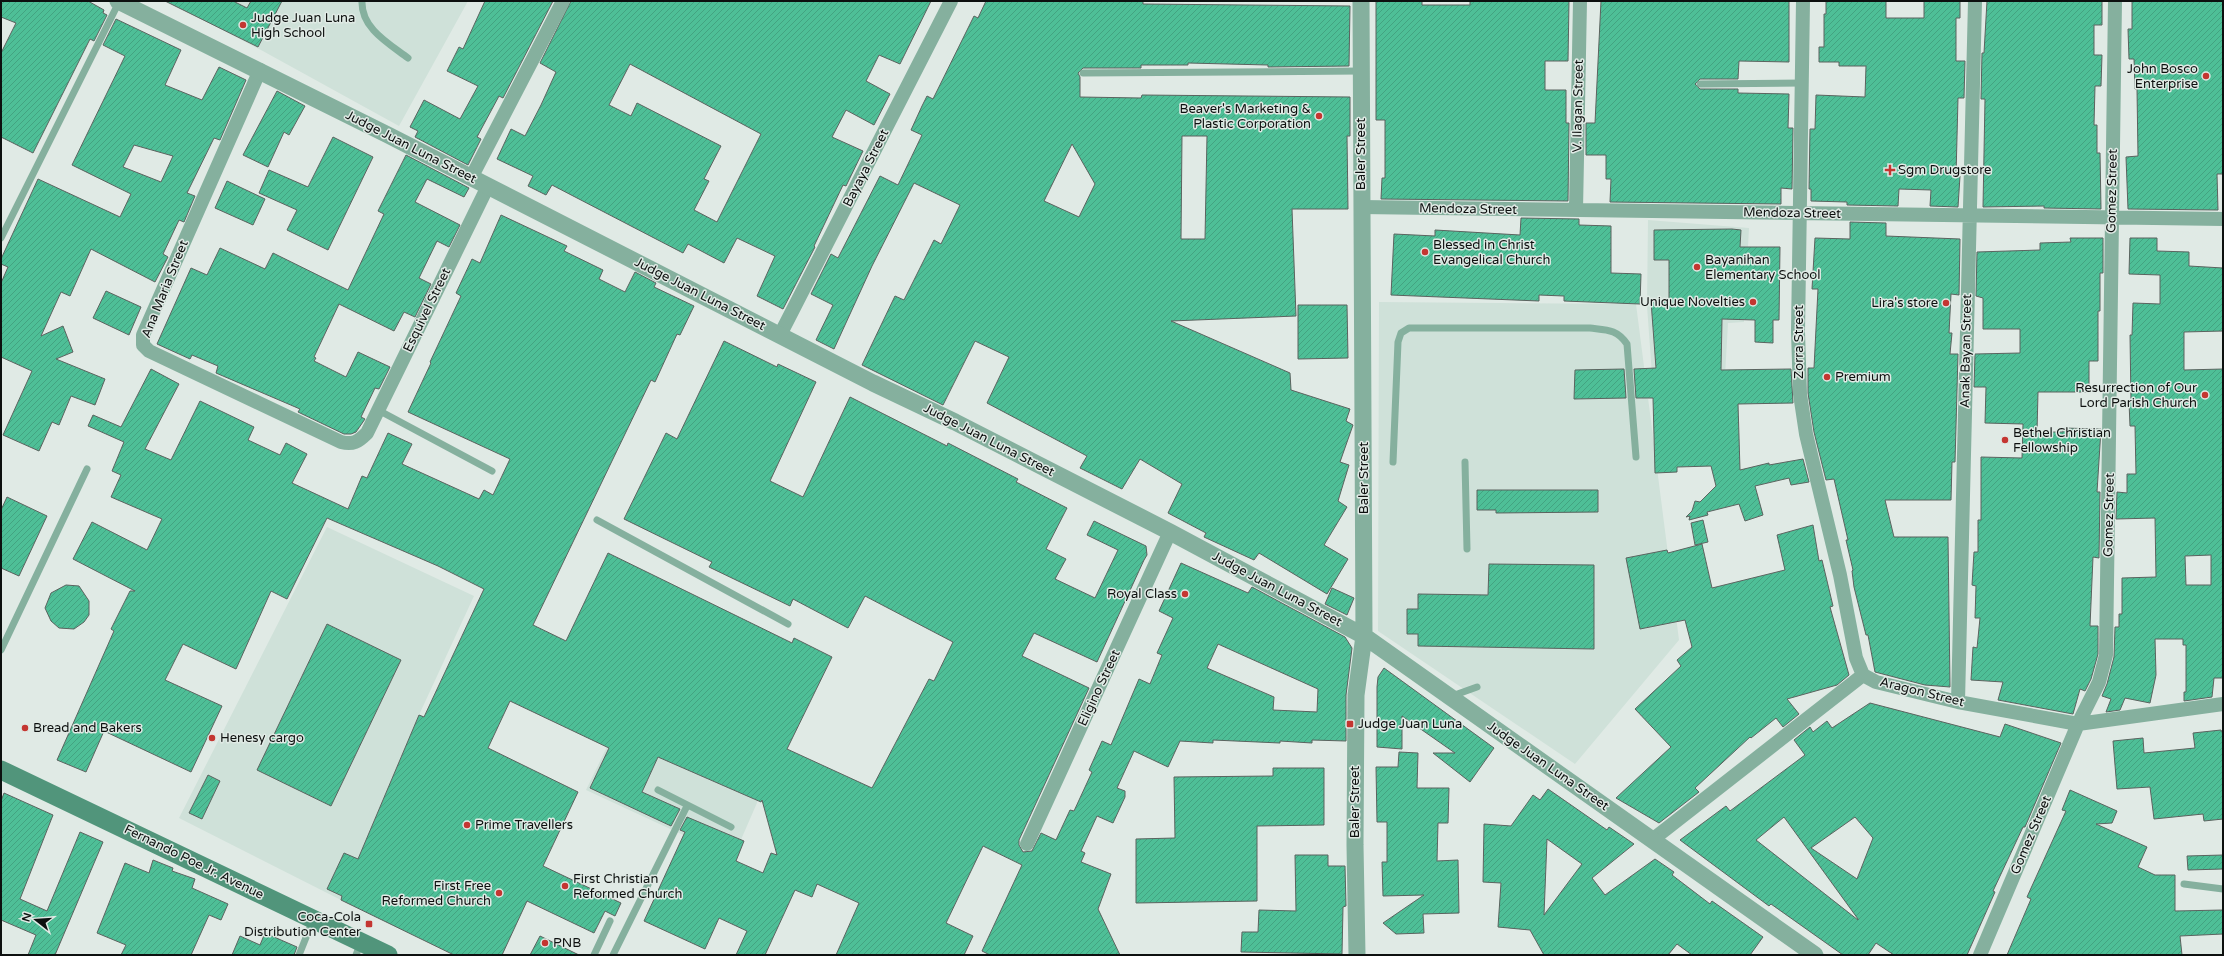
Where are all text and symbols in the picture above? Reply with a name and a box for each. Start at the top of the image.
place label: Judge Juan Luna High School [251,10,355,41]
marker: Judge Juan Luna High School [238,20,248,30]
street label: V. Ilagan Street [1569,59,1587,153]
place label: John Bosco Enterprise [2127,61,2198,92]
marker: John Bosco Enterprise [2201,71,2211,81]
place label: Beaver's Marketing & Plastic Corporation [1179,101,1311,132]
street label: Judge Juan Luna Street [343,107,479,187]
marker: Beaver's Marketing & Plastic Corporation [1314,111,1324,121]
street label: Baler Street [1353,118,1369,190]
street label: Bayaya Street [840,126,892,210]
street label: Gomez Street [2103,149,2121,233]
place label: Sgm Drugstore [1898,162,1991,178]
marker: Sgm Drugstore [1885,165,1895,175]
street label: Mendoza Street [1419,200,1517,218]
street label: Mendoza Street [1743,204,1841,222]
place label: Blessed in Christ Evangelical Church [1433,237,1550,268]
street label: Ana Maria Street [138,238,192,340]
marker: Blessed in Christ Evangelical Church [1420,247,1430,257]
place label: Bayanihan Elementary School [1705,252,1820,283]
street label: Judge Juan Luna Street [632,254,768,334]
marker: Bayanihan Elementary School [1692,262,1702,272]
street label: Esquivel Street [400,265,454,355]
place label: Unique Novelties [1640,294,1745,310]
street label: Anak Bayan Street [1957,294,1975,408]
place label: Lira's store [1871,295,1938,311]
marker: Unique Novelties [1748,297,1758,307]
marker: Lira's store [1941,298,1951,308]
street label: Zorra Street [1791,305,1807,379]
place label: Premium [1835,369,1891,385]
marker: Premium [1822,372,1832,382]
place label: Resurrection of Our Lord Parish Church [2075,380,2197,411]
marker: Resurrection of Our Lord Parish Church [2200,390,2210,400]
street label: Judge Juan Luna Street [921,400,1057,480]
place label: Bethel Christian Fellowship [2013,425,2111,456]
marker: Bethel Christian Fellowship [2000,435,2010,445]
street label: Baler Street [1356,442,1372,514]
street label: Gomez Street [2100,473,2118,557]
street label: Judge Juan Luna Street [1209,548,1345,630]
place label: Royal Class [1107,586,1177,602]
marker: Royal Class [1180,589,1190,599]
street label: Eligino Street [1074,647,1124,729]
street label: Aragon Street [1878,674,1966,710]
place label: Judge Juan Luna [1358,716,1462,732]
street label: Judge Juan Luna Street [1484,718,1612,814]
marker: Judge Juan Luna [1345,719,1355,729]
place label: Bread and Bakers [33,720,142,736]
marker: Bread and Bakers [20,723,30,733]
place label: Henesy cargo [220,730,304,746]
marker: Henesy cargo [207,733,217,743]
street label: Baler Street [1347,766,1363,838]
street label: Gomez Street [2007,793,2055,877]
place label: Prime Travellers [475,817,573,833]
marker: Prime Travellers [462,820,472,830]
street label: Fernando Poe Jr. Avenue [122,821,266,903]
place label: First Christian Reformed Church [573,871,682,902]
place label: First Free Reformed Church [382,878,491,909]
marker: First Christian Reformed Church [560,881,570,891]
marker: First Free Reformed Church [494,888,504,898]
north arrow [16,900,56,940]
place label: Coca-Cola Distribution Center [244,909,361,940]
text: N [19,911,34,923]
marker: Coca-Cola Distribution Center [364,919,374,929]
place label: PNB [553,935,581,951]
marker: PNB [540,938,550,948]

